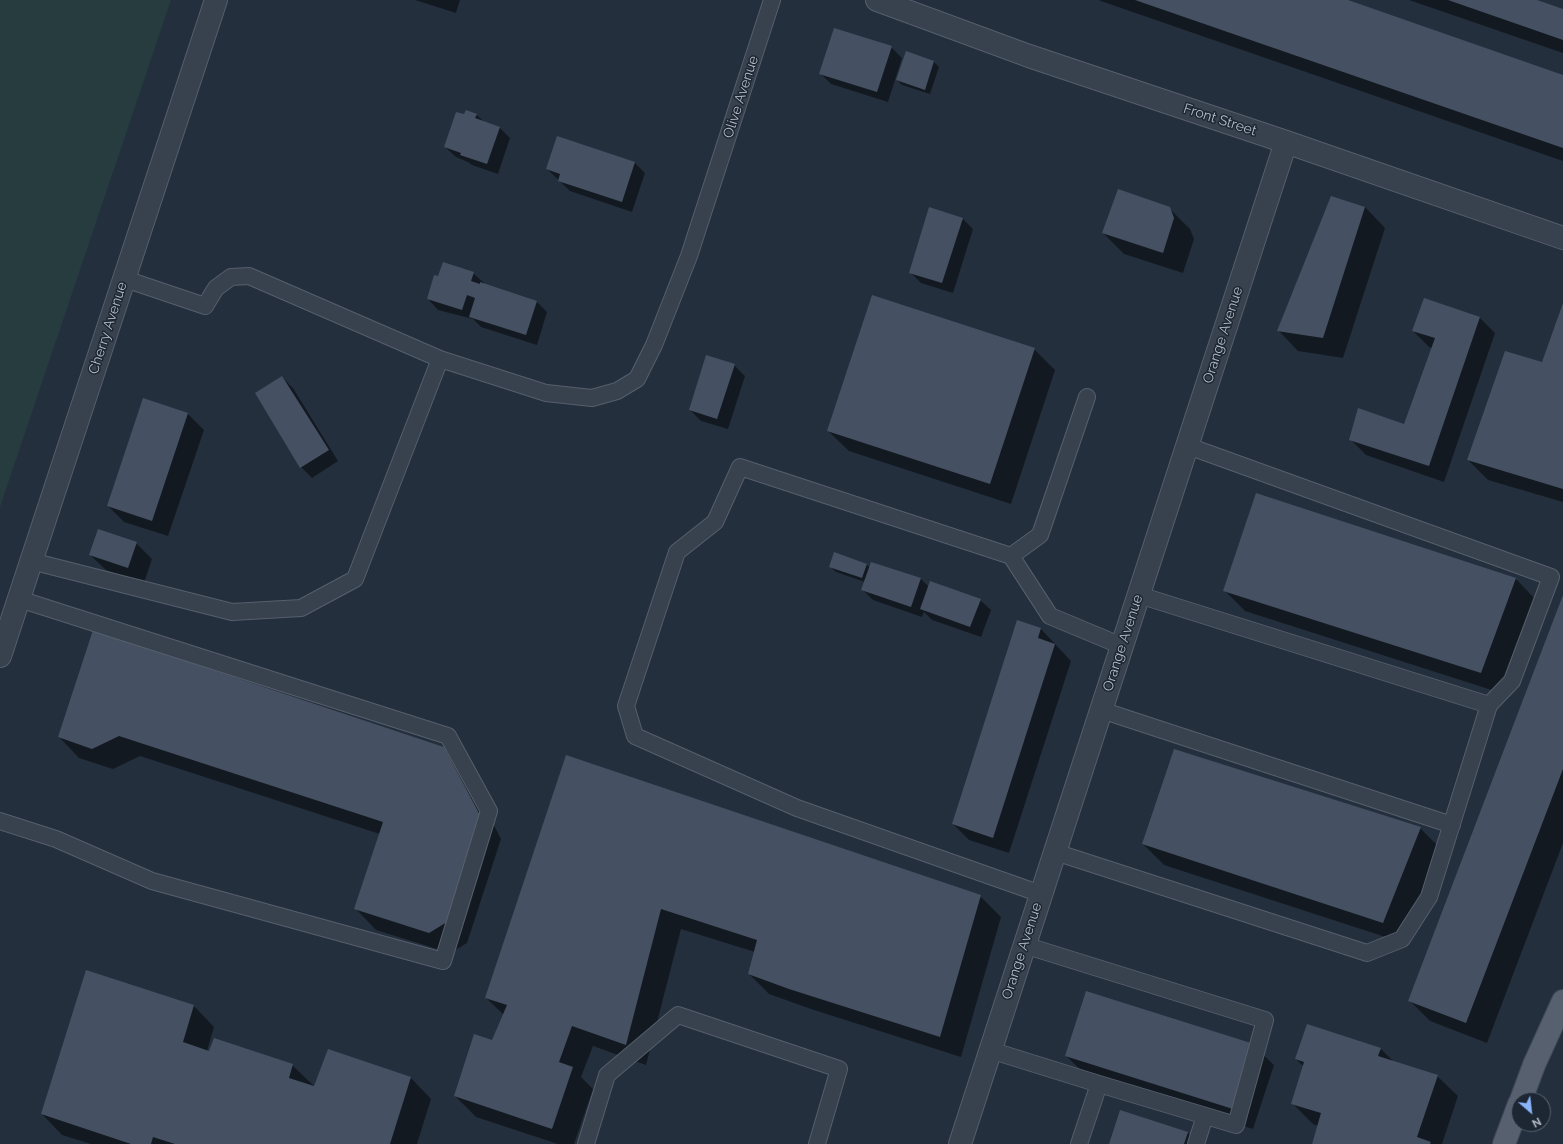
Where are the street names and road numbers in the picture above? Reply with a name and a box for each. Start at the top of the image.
street label: Olive Avenue [720,54,762,140]
street label: Front Street [1181,100,1259,140]
street label: Cherry Avenue [85,280,131,376]
street label: Orange Avenue [1199,285,1247,385]
street label: Orange Avenue [1099,593,1147,693]
street label: Orange Avenue [998,901,1046,1001]

